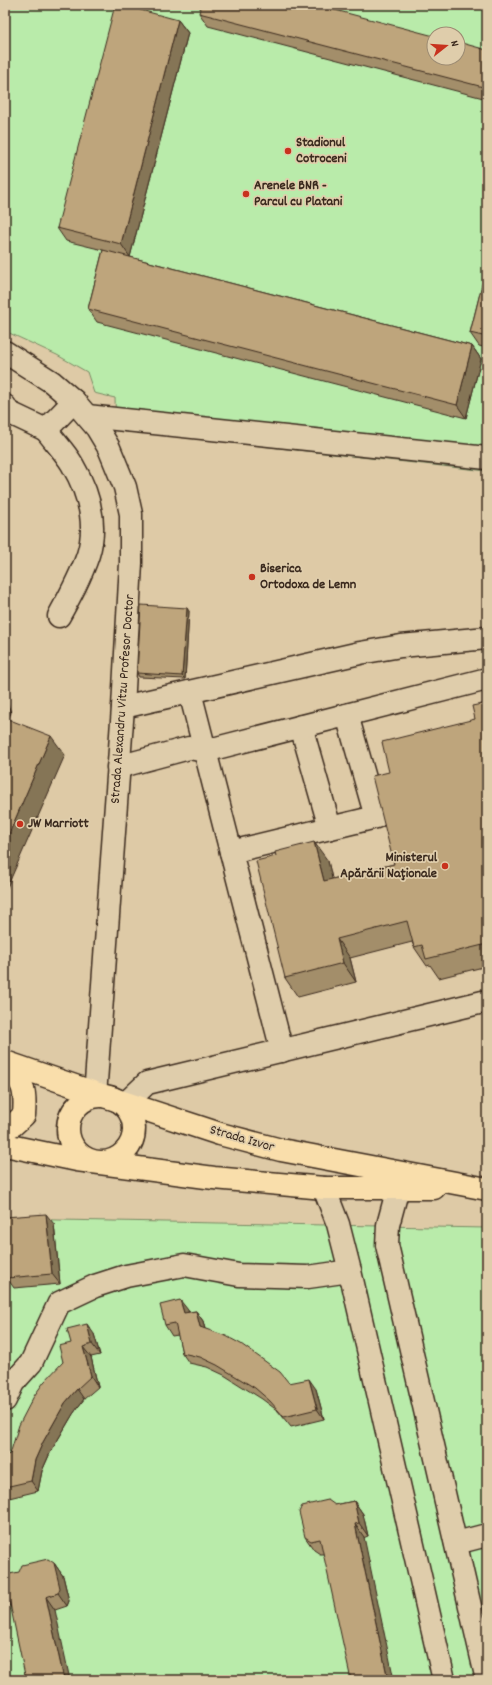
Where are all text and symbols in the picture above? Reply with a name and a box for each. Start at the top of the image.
north arrow [426,26,466,66]
text: N [445,39,462,49]
place label: Stadionul Cotroceni [296,133,347,169]
marker: Stadionul Cotroceni [283,146,293,156]
place label: Arenele BNR - Parcul cu Platani [254,176,343,212]
marker: Arenele BNR - Parcul cu Platani [241,189,251,199]
place label: Biserica Ortodoxa de Lemn [260,559,357,595]
marker: Biserica Ortodoxa de Lemn [247,572,257,582]
street label: Strada Alexandru Vitzu Profesor Doctor [106,593,140,804]
place label: JW Marriott [28,814,89,834]
marker: JW Marriott [15,819,25,829]
place label: Ministerul Apărării Naţionale [340,848,438,884]
marker: Ministerul Apărării Naţionale [440,861,450,871]
street label: Strada Izvor [207,1120,277,1158]

